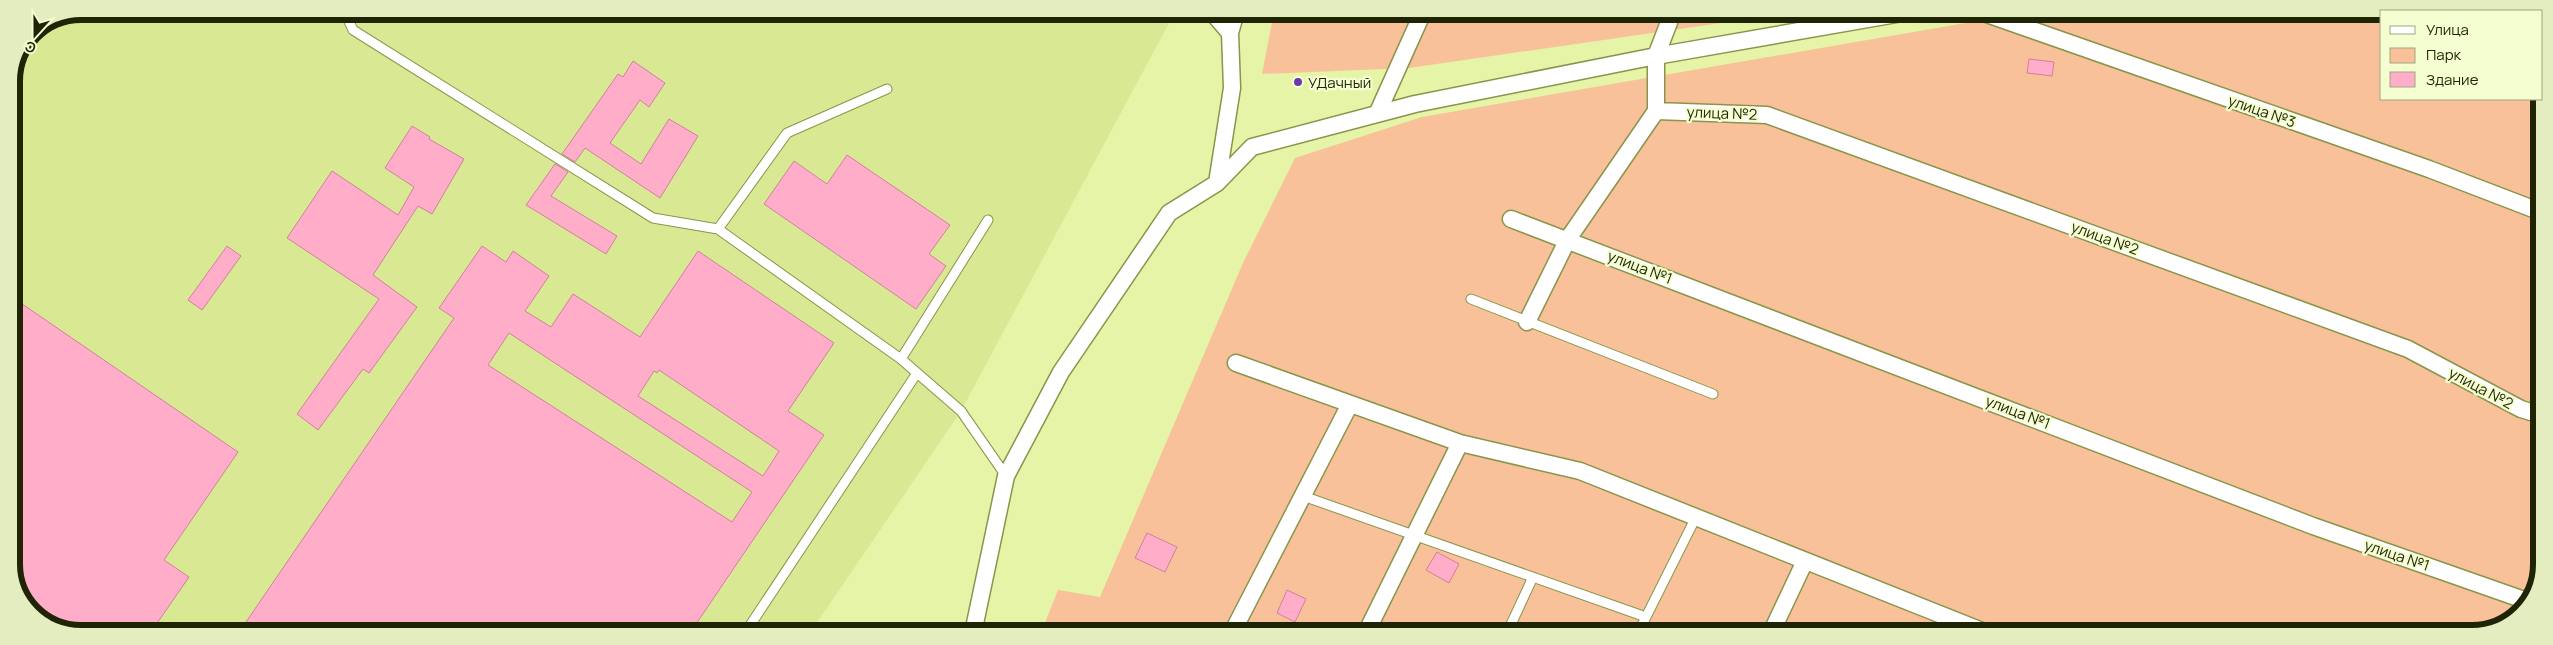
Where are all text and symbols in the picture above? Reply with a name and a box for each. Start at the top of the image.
north arrow [10,10,60,60]
legend [2380,10,2543,100]
text: Улица [2426,19,2469,40]
text: С [22,37,38,58]
text: Парк [2426,44,2462,65]
text: Здание [2426,69,2479,90]
place label: УДачный [1308,72,1371,93]
marker: УДачный [1292,76,1304,88]
street label: улица №3 [2225,90,2299,132]
street label: улица №2 [1686,101,1758,125]
street label: улица №2 [2068,216,2142,260]
street label: улица №1 [1605,245,1675,289]
street label: улица №2 [2445,362,2517,414]
street label: улица №1 [1983,390,2053,434]
street label: улица №1 [2362,534,2432,576]

